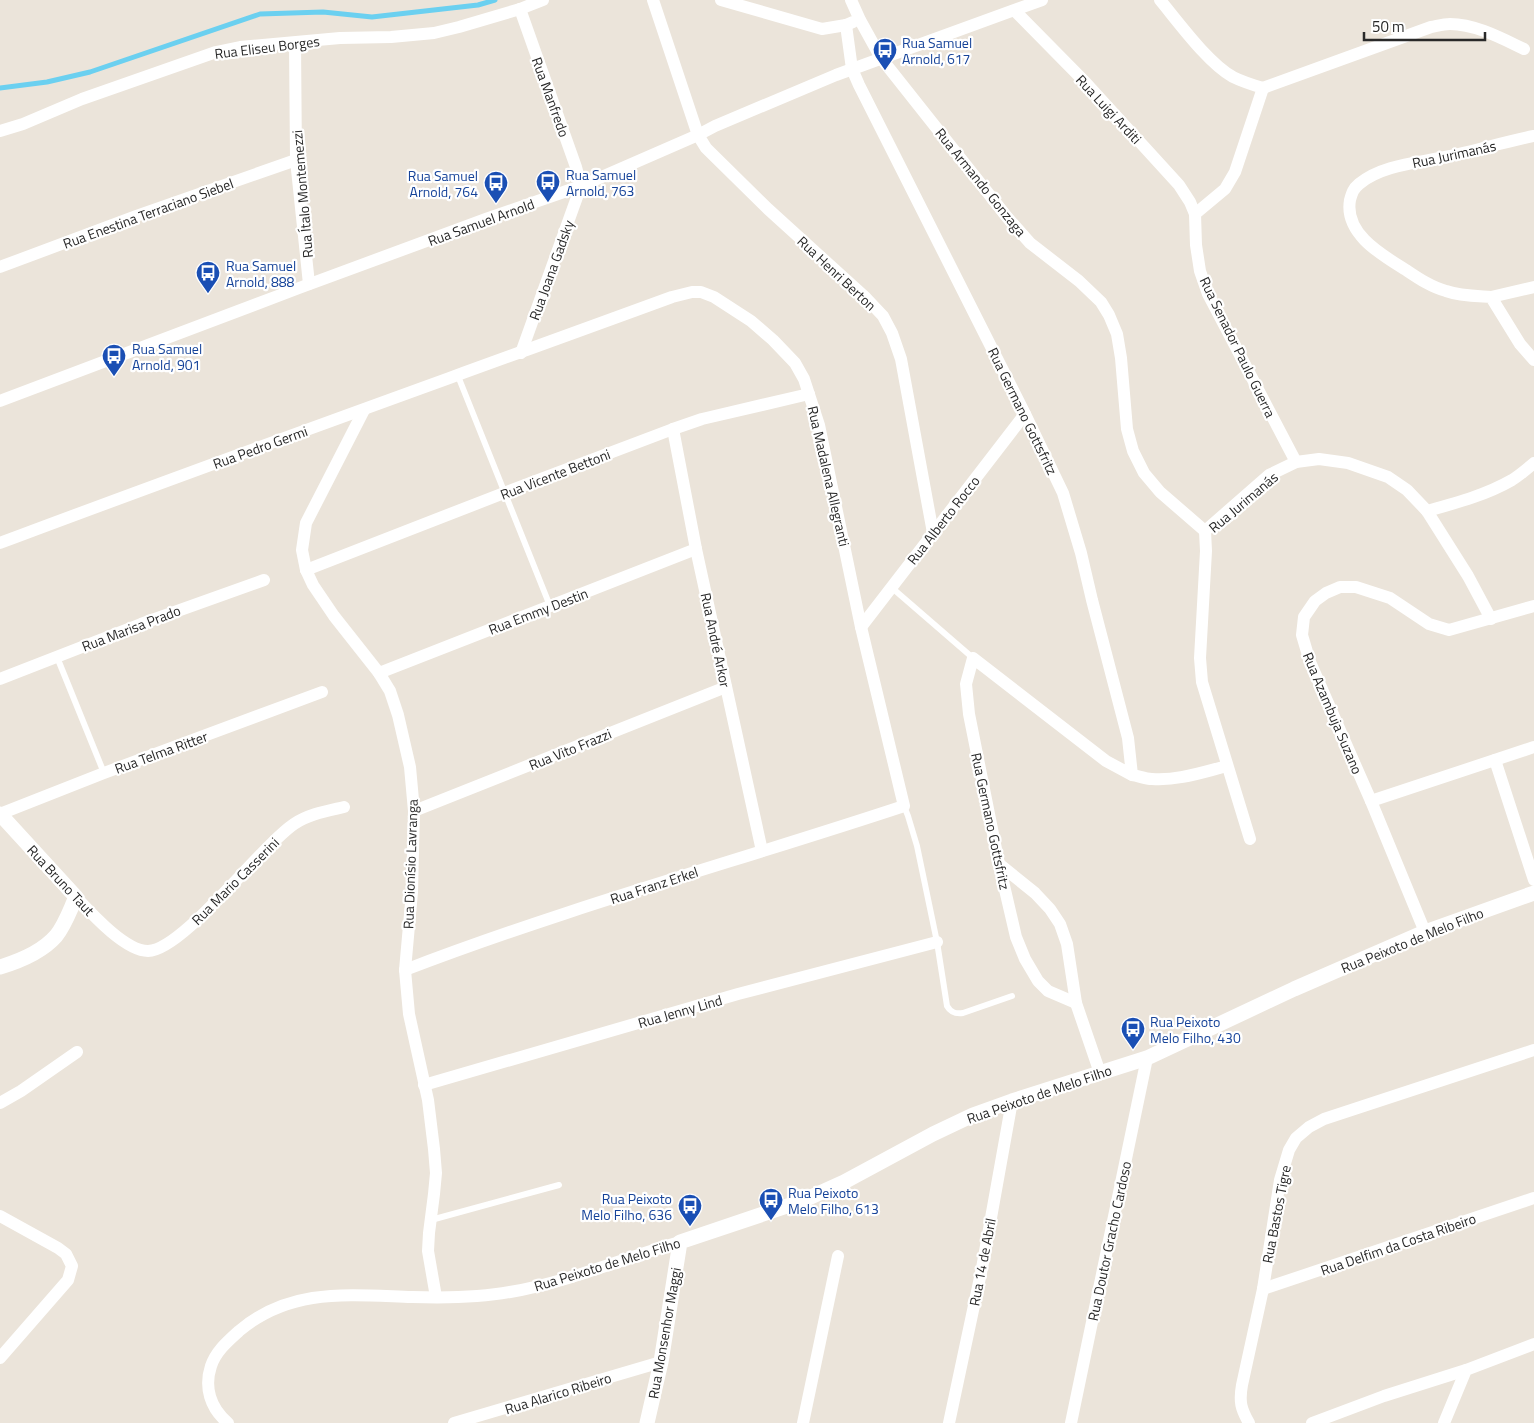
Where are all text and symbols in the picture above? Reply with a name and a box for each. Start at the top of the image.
scale bar [1364,10,1485,42]
text: 50 m [1372,15,1405,38]
street label: Rua Eliseu Borges [213,30,321,64]
place label: Rua Samuel Arnold, 617 [902,32,972,69]
bus stop icon: Rua Samuel Arnold, 617 [872,37,898,71]
street label: Rua Manfredo [527,54,575,140]
street label: Rua Luigi Arditi [1071,70,1147,148]
street label: Rua Armando Gonzaga [931,123,1031,241]
street label: Rua Ítalo Montemezzi [286,129,318,259]
street label: Rua Jurimanás [1410,135,1498,173]
place label: Rua Samuel Arnold, 763 [566,164,636,201]
place label: Rua Samuel Arnold, 764 [408,165,478,202]
bus stop icon: Rua Samuel Arnold, 763 [535,169,561,203]
bus stop icon: Rua Samuel Arnold, 764 [483,170,509,204]
street label: Rua Enestina Terraciano Siebel [60,172,236,254]
street label: Rua Samuel Arnold [425,193,537,251]
street label: Rua Joana Gadsky [523,217,579,323]
street label: Rua Henri Berton [793,231,881,315]
place label: Rua Samuel Arnold, 888 [226,255,296,292]
bus stop icon: Rua Samuel Arnold, 888 [195,260,221,294]
street label: Rua Senador Paulo Guerra [1195,273,1281,421]
place label: Rua Samuel Arnold, 901 [132,338,202,375]
bus stop icon: Rua Samuel Arnold, 901 [101,343,127,377]
street label: Rua Germano Gottsfritz [983,344,1063,478]
street label: Rua Madalena Allegranti [803,404,855,548]
street label: Rua Pedro Germi [210,420,310,474]
street label: Rua Vicente Bettoni [497,443,613,505]
street label: Rua Jurimanás [1204,467,1282,537]
street label: Rua Alberto Rocco [902,471,984,569]
street label: Rua Emmy Destin [485,582,591,640]
street label: Rua André Arkor [696,591,736,689]
street label: Rua Marisa Prado [79,599,183,657]
street label: Rua Azambuja Suzano [1298,649,1368,777]
street label: Rua Vito Frazzi [526,723,614,775]
street label: Rua Telma Ritter [111,725,211,779]
street label: Rua Germano Gottsfritz [966,751,1016,891]
street label: Rua Dionísio Lavranga [397,799,423,929]
street label: Rua Mario Casserini [186,832,284,930]
street label: Rua Bruno Taut [22,840,100,920]
street label: Rua Franz Erkel [607,861,701,909]
street label: Rua Peixoto de Melo Filho [1338,902,1486,978]
street label: Rua Jenny Lind [635,989,725,1033]
place label: Rua Peixoto Melo Filho, 430 [1150,1011,1241,1048]
bus stop icon: Rua Peixoto Melo Filho, 430 [1120,1016,1146,1050]
street label: Rua Peixoto de Melo Filho [964,1059,1114,1129]
street label: Rua Doutor Gracho Cardoso [1082,1159,1136,1323]
street label: Rua Bastos Tigre [1256,1163,1296,1265]
place label: Rua Peixoto Melo Filho, 613 [788,1182,879,1219]
bus stop icon: Rua Peixoto Melo Filho, 613 [758,1187,784,1221]
place label: Rua Peixoto Melo Filho, 636 [581,1188,672,1225]
bus stop icon: Rua Peixoto Melo Filho, 636 [677,1193,703,1227]
street label: Rua Delfim da Costa Ribeiro [1317,1208,1479,1280]
street label: Rua 14 de Abril [963,1216,1001,1308]
street label: Rua Peixoto de Melo Filho [531,1232,683,1296]
street label: Rua Monsenhor Maggi [642,1266,686,1400]
street label: Rua Alarico Ribeiro [502,1367,614,1419]

